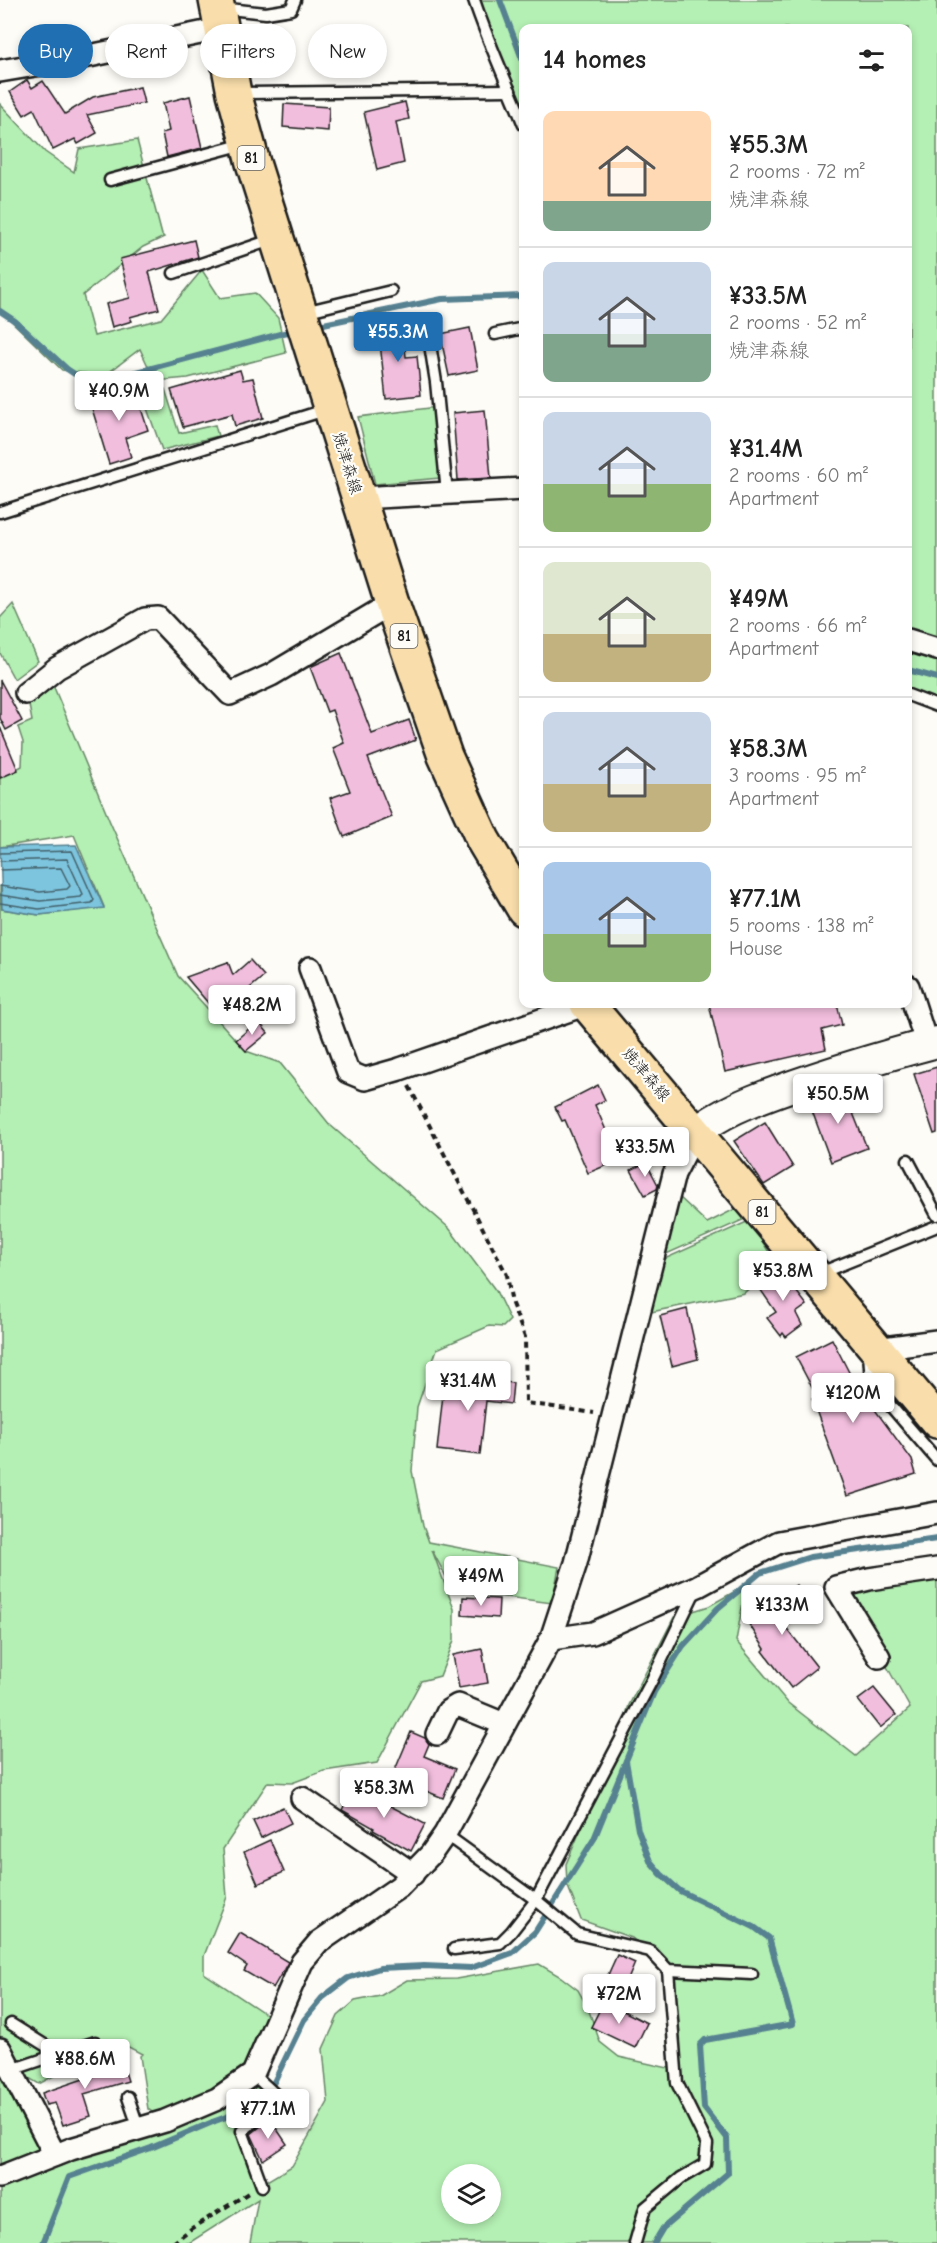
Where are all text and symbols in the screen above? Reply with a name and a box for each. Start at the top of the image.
chip: Buy [18,24,93,78]
chip: Rent [105,24,188,78]
chip: Filters [200,24,296,78]
chip: New [308,24,387,78]
icon: filters [855,44,888,77]
text: 14 homes [543,45,646,75]
text: ¥55.3M [729,130,808,160]
icon: home [591,135,663,207]
road number: 81 [238,146,264,170]
text: 2 rooms · 72 m² [729,160,865,183]
text: 焼津森線 [729,188,809,211]
text: ¥33.5M [729,281,807,311]
icon: home [591,286,663,358]
text: 2 rooms · 52 m² [729,311,866,334]
pin: ¥55.3M [349,312,447,363]
text: ¥55.3M [368,320,428,343]
text: 焼津森線 [729,339,809,362]
pin: ¥40.9M [70,371,168,422]
text: ¥40.9M [89,379,149,402]
street label: 焼津森線 [329,430,365,497]
text: ¥31.4M [729,434,803,464]
icon: home [591,436,663,508]
text: 2 rooms · 60 m² [729,464,868,487]
text: Apartment [729,487,819,510]
text: ¥49M [729,584,789,614]
icon: home [591,586,663,658]
text: 2 rooms · 66 m² [729,614,867,637]
road number: 81 [390,624,418,648]
text: Apartment [729,637,819,660]
text: ¥58.3M [729,734,807,764]
icon: home [591,736,663,808]
text: 3 rooms · 95 m² [729,764,866,787]
text: Apartment [729,787,819,810]
text: ¥77.1M [729,884,801,914]
icon: home [591,886,663,958]
text: 5 rooms · 138 m² [729,914,874,937]
text: House [729,937,783,960]
pin: ¥48.2M [203,985,301,1036]
text: ¥48.2M [222,993,282,1016]
street label: 焼津森線 [619,1044,674,1105]
pin: ¥50.5M [789,1074,887,1125]
text: ¥50.5M [807,1082,869,1105]
pin: ¥33.5M [596,1127,694,1178]
text: ¥33.5M [615,1135,675,1158]
road number: 81 [748,1200,776,1224]
pin: ¥53.8M [734,1251,832,1302]
text: ¥53.8M [753,1259,813,1282]
pin: ¥31.4M [419,1361,517,1412]
text: ¥31.4M [440,1369,496,1392]
pin: ¥120M [811,1373,895,1424]
text: ¥120M [825,1381,881,1404]
pin: ¥49M [445,1556,517,1607]
text: ¥49M [458,1564,504,1587]
pin: ¥133M [740,1585,824,1636]
text: ¥133M [755,1593,809,1616]
pin: ¥58.3M [335,1768,433,1819]
text: ¥58.3M [354,1776,414,1799]
pin: ¥72M [583,1974,655,2025]
text: ¥72M [597,1982,641,2005]
pin: ¥88.6M [36,2039,134,2090]
text: ¥88.6M [55,2047,115,2070]
pin: ¥77.1M [219,2089,317,2140]
text: ¥77.1M [240,2097,296,2120]
map controls [441,2164,501,2224]
button: layers [441,2164,501,2224]

